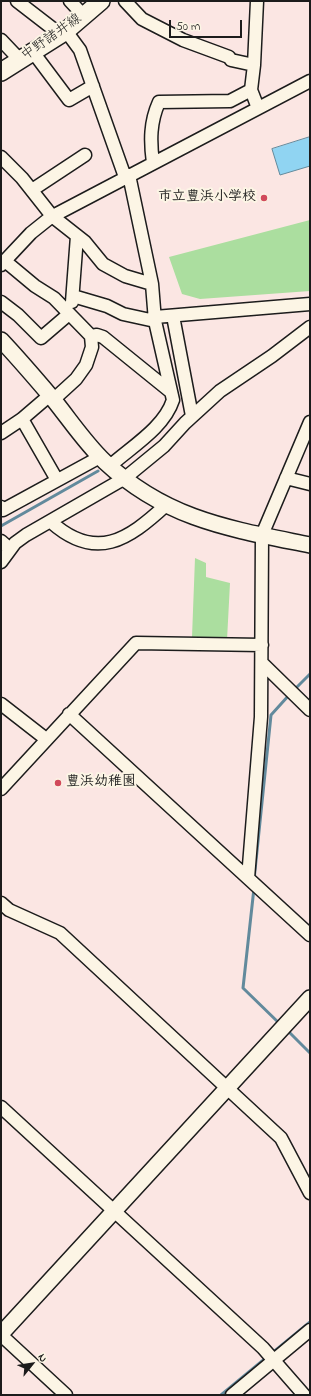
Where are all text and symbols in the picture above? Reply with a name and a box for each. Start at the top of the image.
street label: 中野諸井線 [19,11,85,65]
scale bar [171,12,244,38]
text: 50 m [176,18,200,36]
place label: 市立豊浜小学校 [158,190,256,206]
marker: 市立豊浜小学校 [259,193,269,203]
place label: 豊浜幼稚園 [66,775,136,791]
marker: 豊浜幼稚園 [53,778,63,788]
north arrow [12,1344,52,1384]
text: N [34,1351,51,1365]

